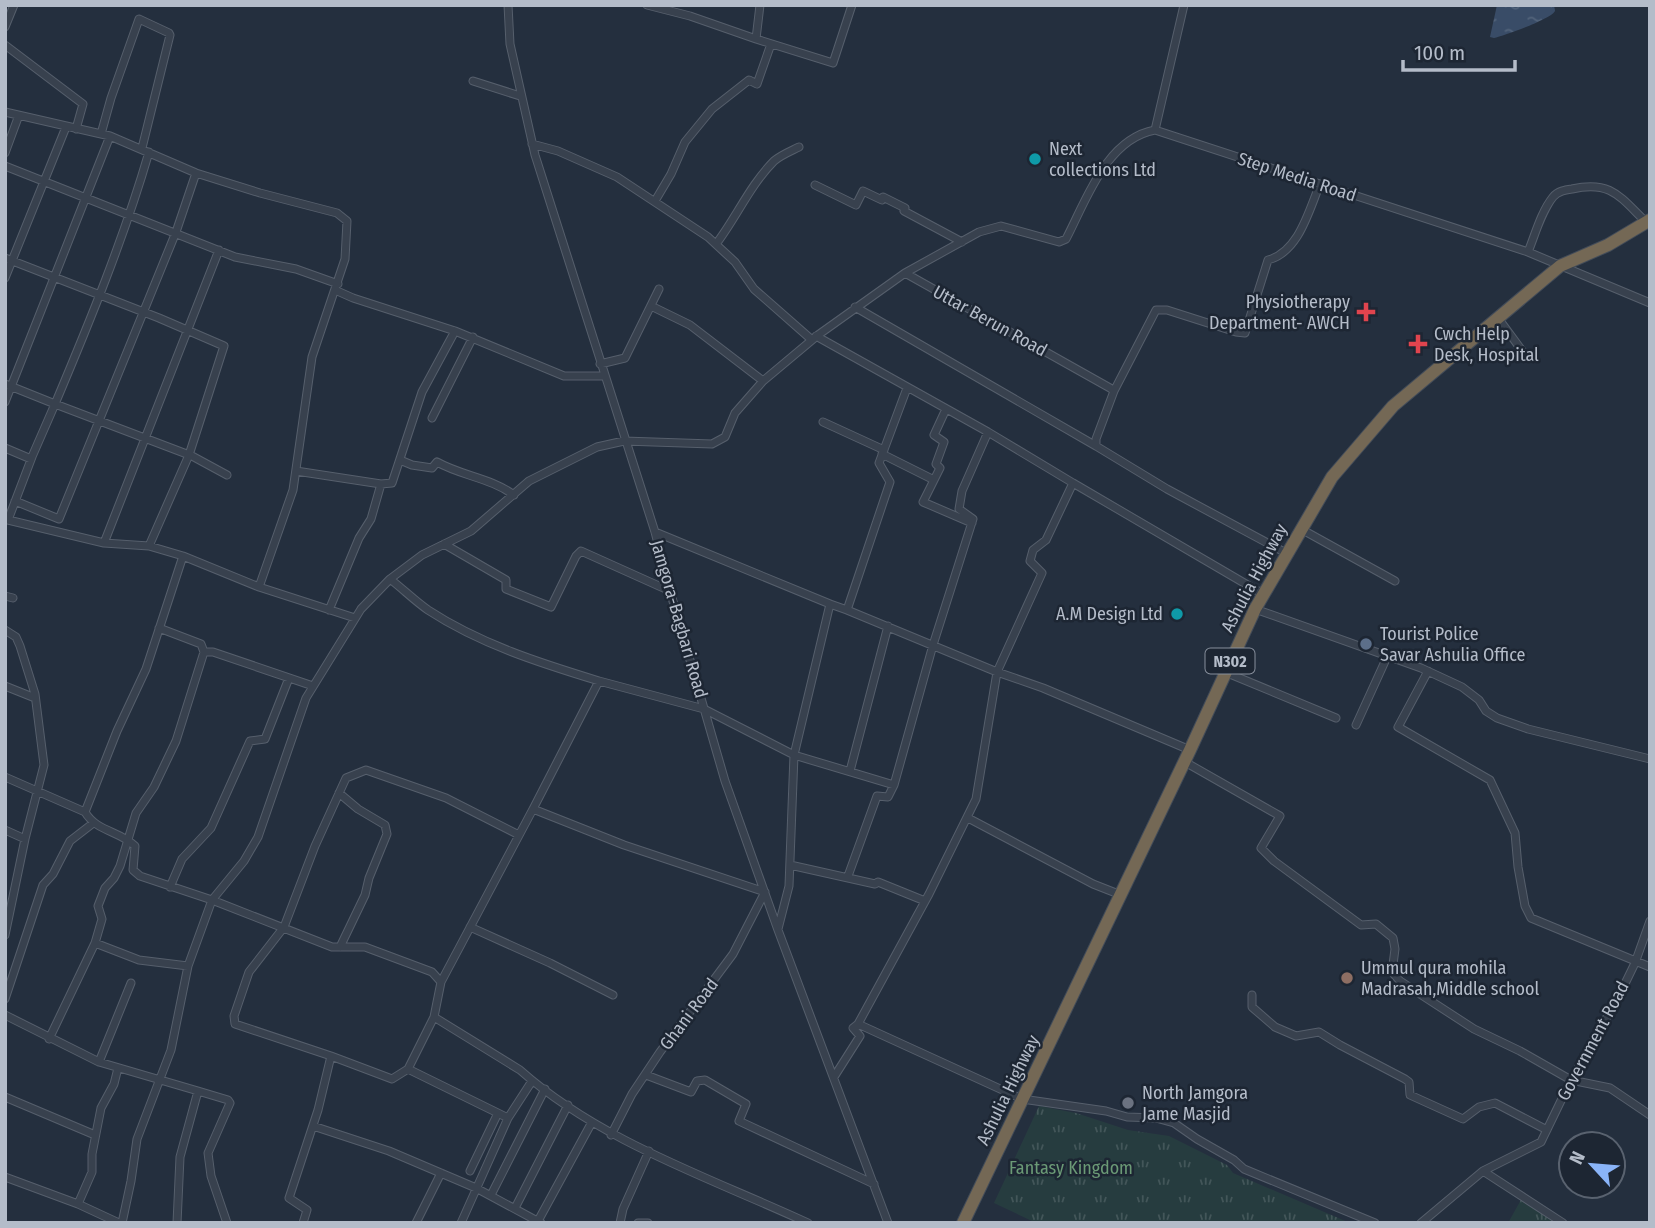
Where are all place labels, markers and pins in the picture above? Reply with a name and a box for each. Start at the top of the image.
place label: Next collections Ltd [1049,138,1156,181]
marker: Next collections Ltd [1027,151,1043,167]
place label: Physiotherapy Department- AWCH [1209,291,1350,334]
marker: Physiotherapy Department- AWCH [1356,302,1376,322]
place label: Cwch Help Desk, Hospital [1434,323,1539,366]
marker: Cwch Help Desk, Hospital [1408,334,1428,354]
place label: A.M Design Ltd [1056,603,1163,625]
marker: A.M Design Ltd [1169,606,1185,622]
place label: Tourist Police Savar Ashulia Office [1380,623,1526,666]
marker: Tourist Police Savar Ashulia Office [1358,636,1374,652]
place label: Ummul qura mohila Madrasah,Middle school [1361,957,1540,1000]
marker: Ummul qura mohila Madrasah,Middle school [1339,970,1355,986]
place label: North Jamgora Jame Masjid [1142,1082,1248,1125]
marker: North Jamgora Jame Masjid [1120,1095,1136,1111]

